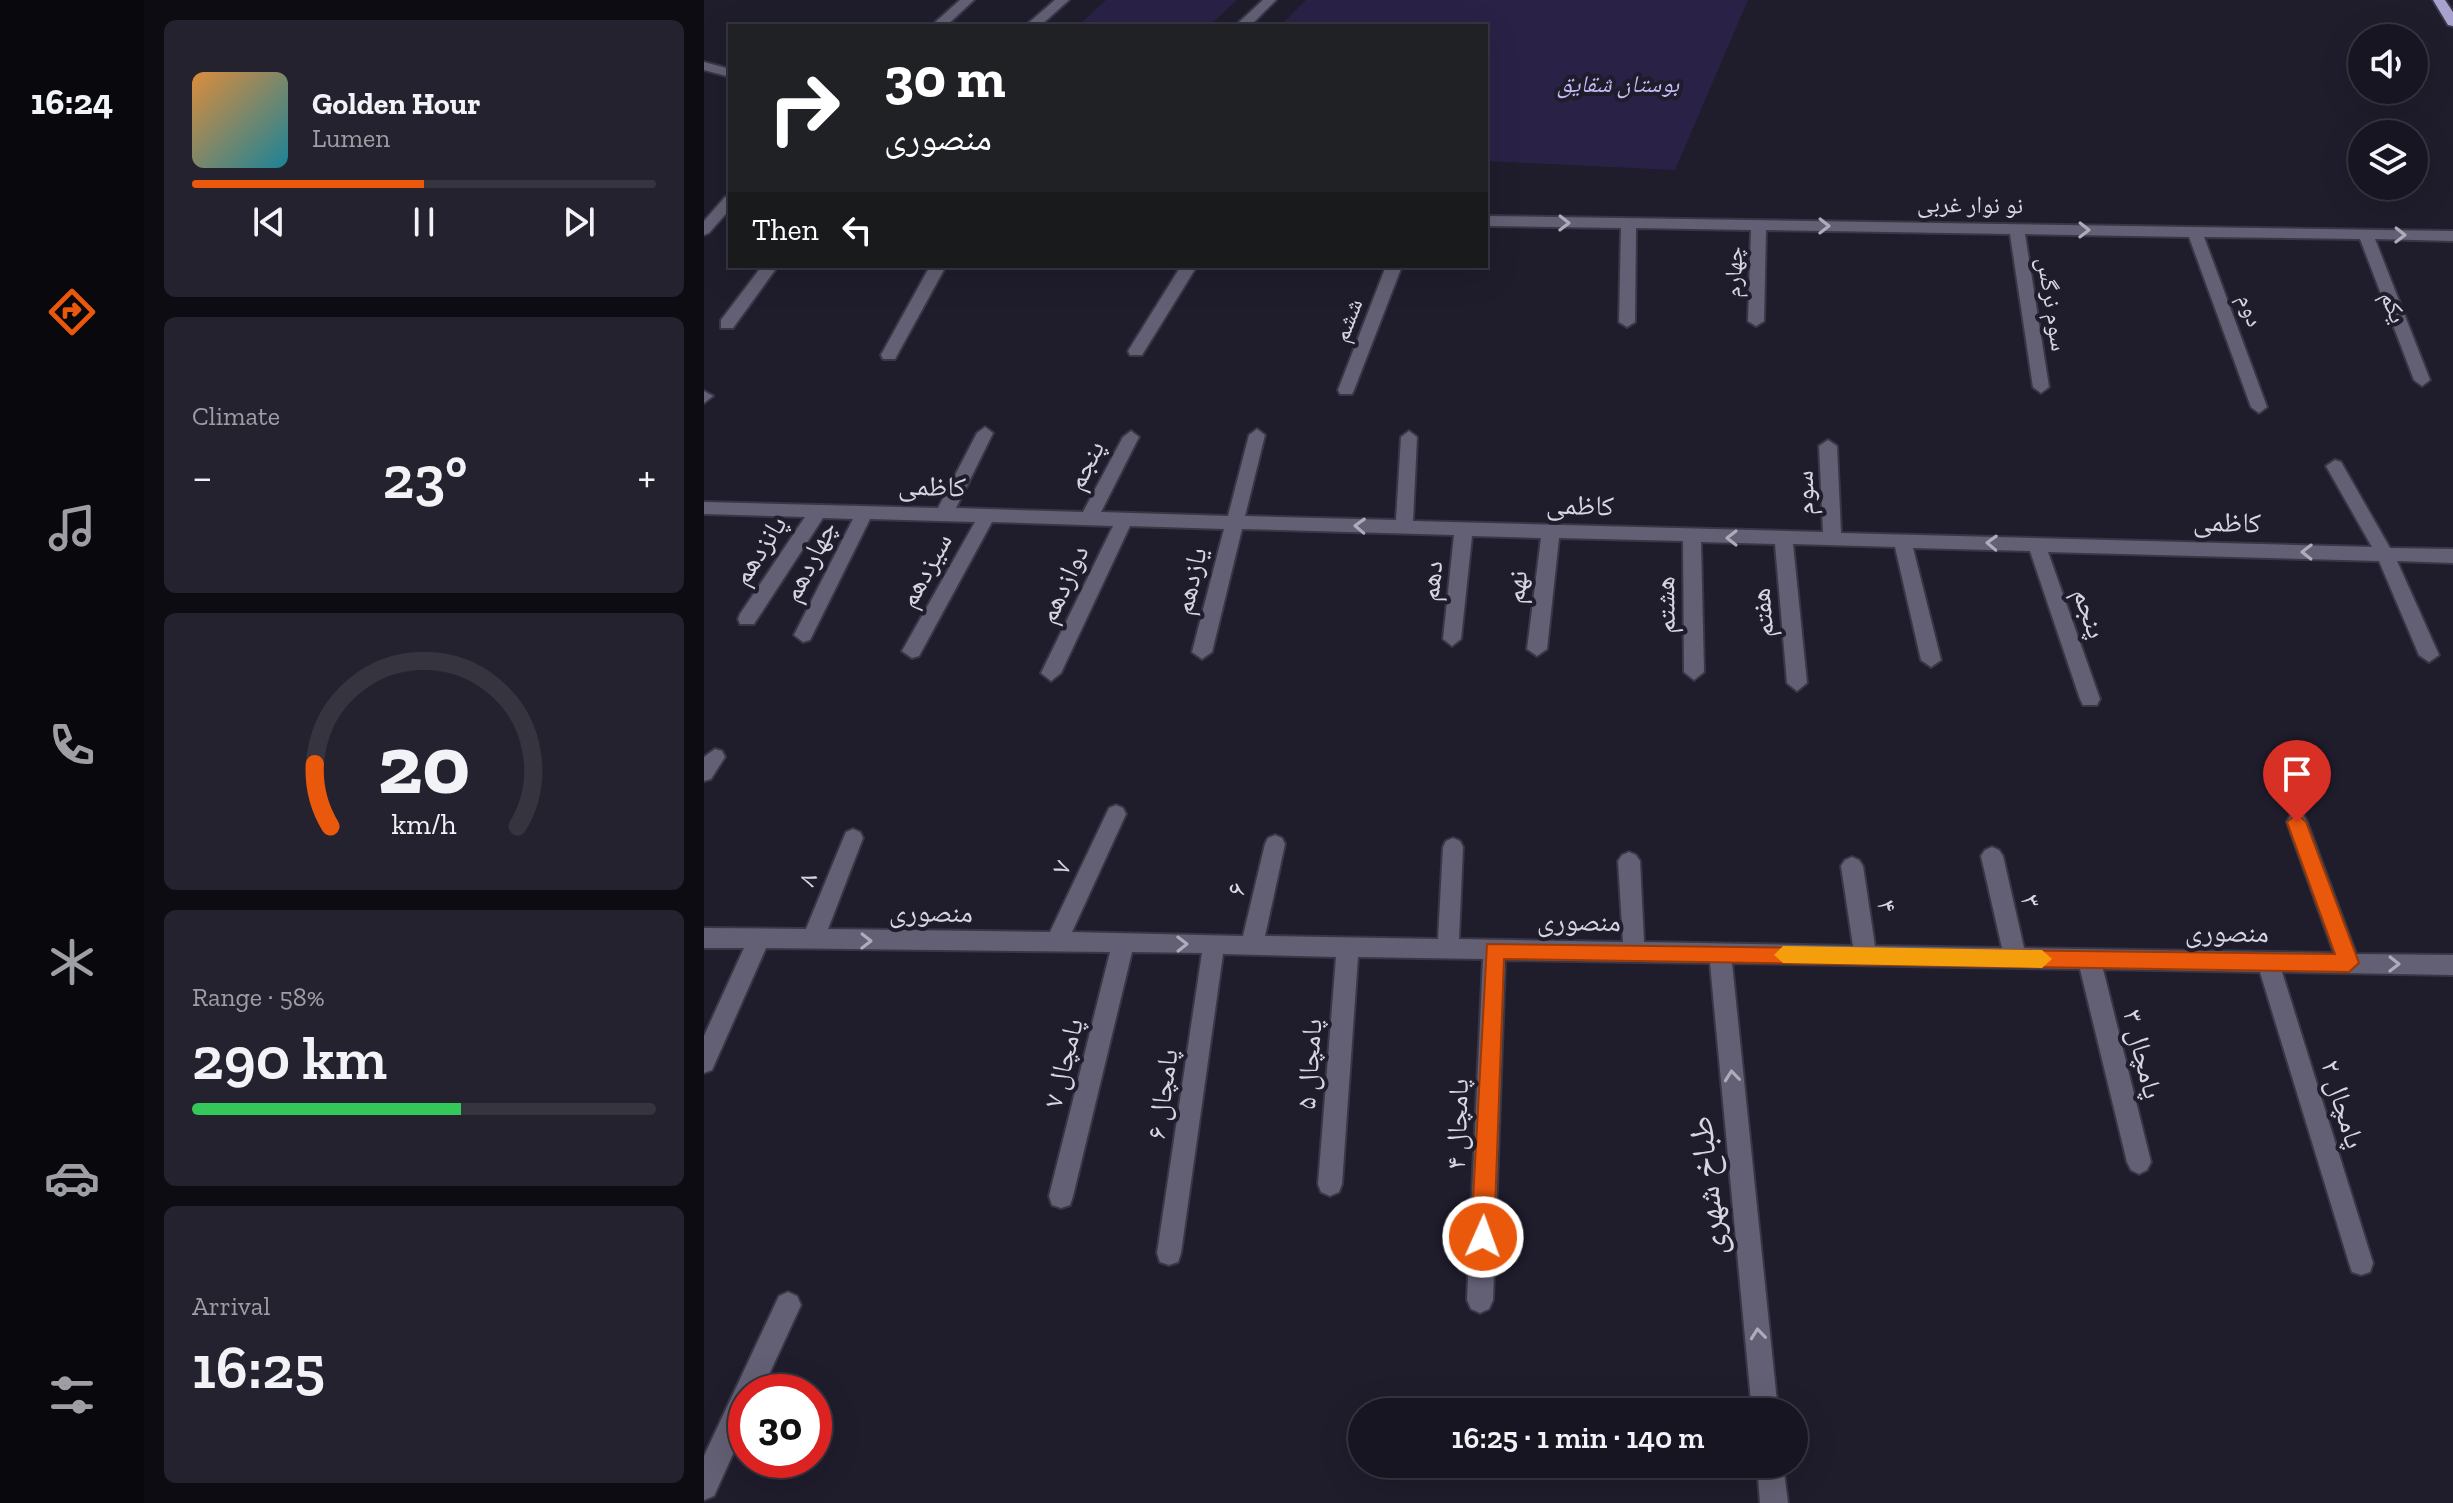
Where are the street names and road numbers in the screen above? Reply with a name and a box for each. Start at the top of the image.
street label: نو نوار غربی [1917,189,2023,219]
street label: چهارم [1718,246,1750,298]
street label: سوم نرگس [2029,255,2075,353]
street label: یکم [2373,287,2413,328]
street label: دوم [2230,290,2270,331]
street label: ششم [1326,294,1370,347]
street label: پنجم [1059,435,1113,496]
street label: کاظمی [897,468,967,505]
street label: سوم [1787,470,1823,516]
street label: کاظمی [1545,487,1615,524]
street label: کاظمی [2192,504,2262,541]
street label: پانزدهم [724,509,795,592]
street label: چهاردهم [775,515,845,608]
street label: سیزدهم [891,527,961,614]
street label: دوازدهم [1031,540,1097,629]
street label: یازدهم [1166,544,1216,618]
street label: دهم [1412,559,1452,603]
street label: نهم [1498,569,1536,606]
street label: هشتم [1648,576,1684,634]
street label: پنجم [2064,583,2114,643]
street label: هفتم [1743,587,1783,639]
street label: ۷ [1043,854,1079,880]
street label: ۸ [789,867,825,891]
street label: ۶ [1219,879,1253,899]
street label: ۳ [2014,891,2048,911]
street label: منصوری [889,895,973,929]
street label: ۴ [1870,897,1904,915]
street label: منصوری [1537,904,1621,938]
street label: منصوری [2185,915,2269,949]
street label: ۳ پامچال [2116,1006,2170,1102]
street label: ۷ پامچال [1036,1015,1090,1111]
street label: ۵ پامچال [1289,1018,1329,1110]
street label: ۶ پامچال [1139,1047,1185,1141]
street label: ۲ پامچال [2314,1056,2372,1152]
street label: پامچال ۴ [1439,1078,1475,1170]
street label: طباخ شهری [1679,1114,1736,1258]

